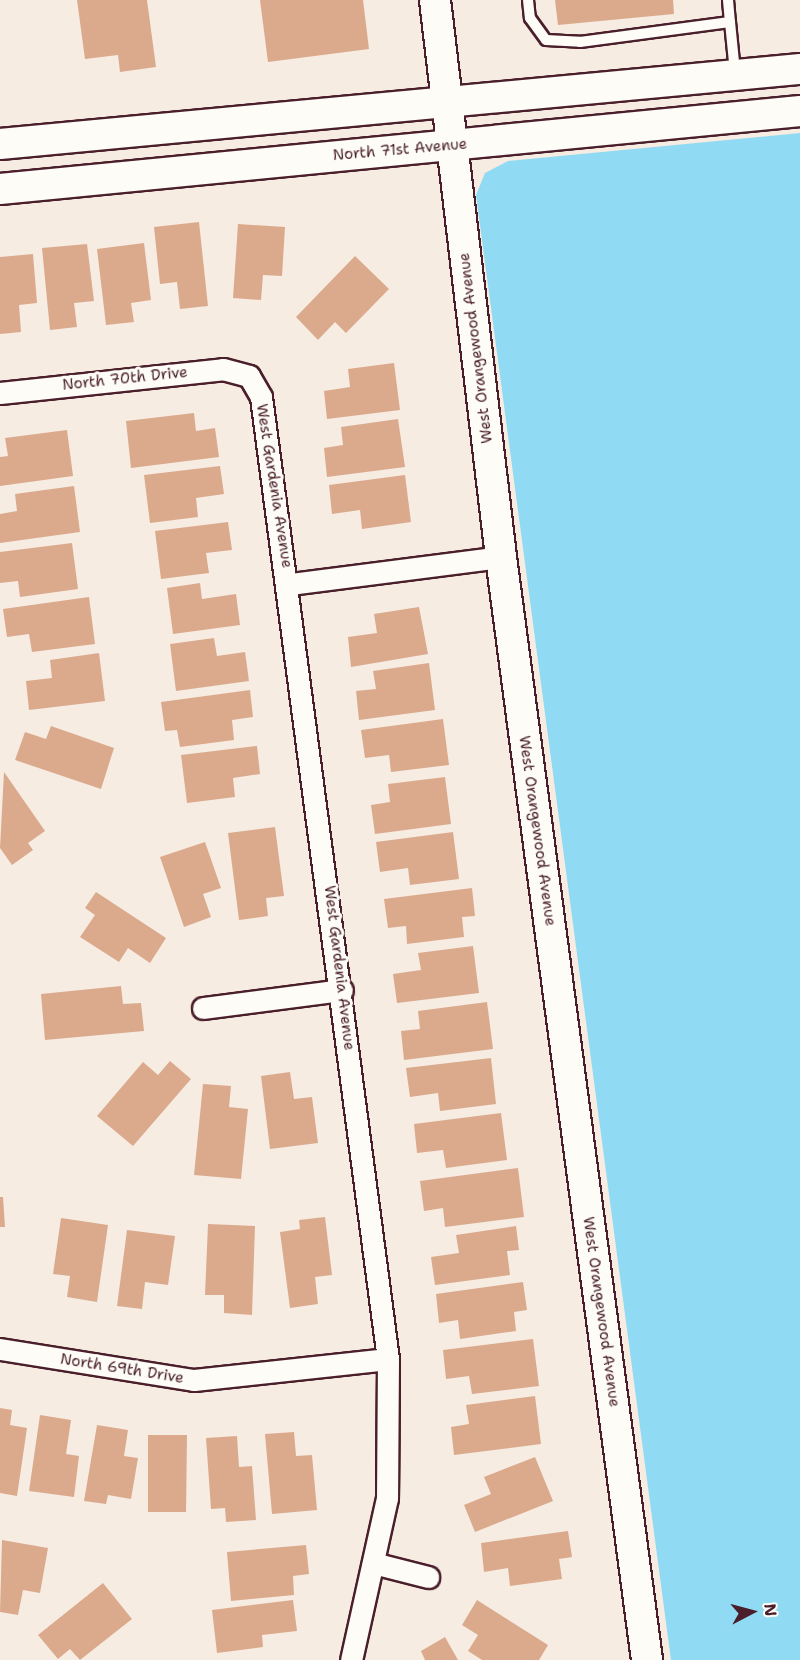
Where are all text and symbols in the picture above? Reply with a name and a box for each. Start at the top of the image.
street label: North 71st Avenue [332,135,468,165]
street label: West Orangewood Avenue [455,252,497,444]
street label: North 70th Drive [61,363,189,395]
street label: West Gardenia Avenue [252,403,296,569]
street label: West Orangewood Avenue [515,735,559,927]
street label: West Gardenia Avenue [320,885,358,1051]
street label: West Orangewood Avenue [579,1216,623,1408]
street label: North 69th Drive [59,1350,185,1388]
north arrow [722,1582,782,1642]
text: N [759,1603,782,1617]

